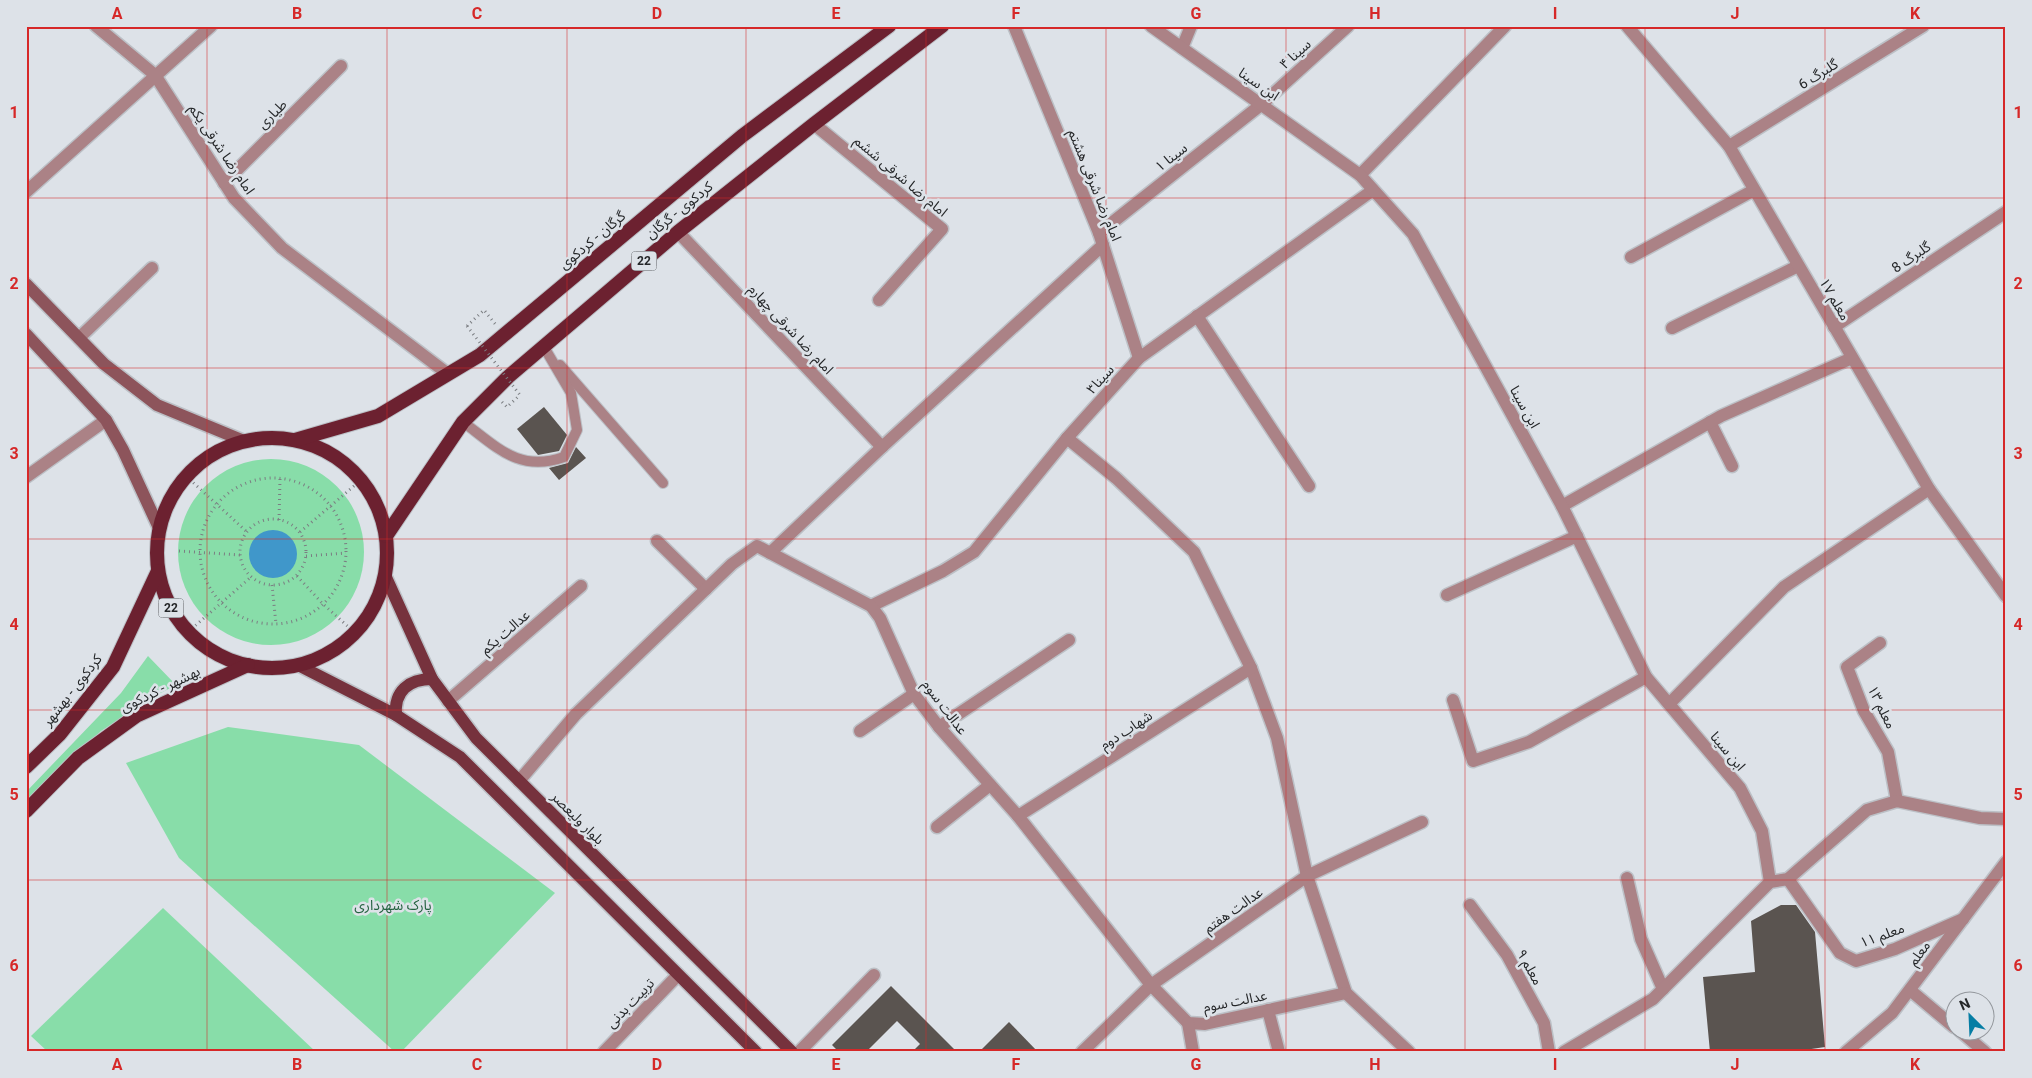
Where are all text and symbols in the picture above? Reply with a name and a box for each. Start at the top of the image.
text: A [112,4,123,23]
text: B [292,4,302,23]
text: C [472,4,482,23]
text: D [652,4,662,23]
text: E [832,4,841,23]
text: F [1012,4,1021,23]
text: G [1191,4,1202,23]
text: H [1369,4,1381,23]
text: I [1553,4,1557,23]
text: J [1731,4,1739,23]
text: K [1910,4,1921,23]
street label: سینا ۴ [1276,36,1314,72]
street label: گلبرگ 6 [1795,56,1841,93]
street label: ابن سینا [1235,64,1282,105]
street label: طیاری [254,96,291,133]
street label: امام رضا شرقی یکم [183,101,258,199]
text: 1 [9,103,19,122]
text: 1 [2013,103,2023,122]
street label: امام رضا شرقی هشتم [1062,127,1125,244]
street label: امام رضا شرقی ششم [849,132,951,222]
street label: سینا ۱ [1152,139,1190,175]
street label: کردکوی - گرگان [642,178,717,243]
street label: گرگان - کردکوی [556,207,629,273]
street label: گلبرگ 8 [1889,238,1934,277]
road number: 22 [632,252,656,270]
text: 2 [9,274,19,293]
text: 2 [2013,274,2023,293]
street label: معلم ۱۷ [1814,275,1853,325]
street label: امام رضا شرقی چهارم [743,281,837,379]
street label: سینا۳ [1083,361,1117,397]
street label: ابن سینا [1506,383,1543,431]
text: 3 [9,444,19,463]
text: 3 [2013,444,2023,463]
road number: 22 [158,598,184,618]
street label: عدالت یکم [477,606,535,660]
text: 4 [9,615,19,634]
text: 4 [2013,615,2023,634]
street label: کردکوی - بهشهر [38,651,106,731]
street label: بهشهر - کردکوی [117,663,203,716]
street label: عدالت سوم [917,676,971,739]
street label: معلم ۱۳ [1862,683,1899,733]
street label: شهاب دوم [1097,707,1157,755]
street label: ابن سینا [1706,728,1749,774]
text: 5 [9,785,19,804]
text: 5 [2013,785,2023,804]
street label: بلوار ولیعصر [547,788,608,848]
street label: عدالت هفتم [1200,884,1267,939]
park label: پارک شهرداری [354,897,432,915]
street label: معلم ۱۱ [1858,920,1907,953]
street label: معلم [1905,938,1936,970]
street label: معلم ۹ [1511,946,1546,989]
text: 6 [9,956,19,975]
text: 6 [2013,956,2023,975]
street label: تربیت بدنی [603,975,658,1032]
street label: عدالت سوم [1202,987,1269,1018]
north arrow [1944,990,1994,1040]
text: N [1957,995,1972,1013]
text: A [112,1055,123,1074]
text: B [292,1055,302,1074]
text: C [472,1055,482,1074]
text: D [652,1055,662,1074]
text: E [832,1055,841,1074]
text: F [1012,1055,1021,1074]
text: G [1191,1055,1202,1074]
text: H [1369,1055,1381,1074]
text: I [1553,1055,1557,1074]
text: J [1731,1055,1739,1074]
text: K [1910,1055,1921,1074]

